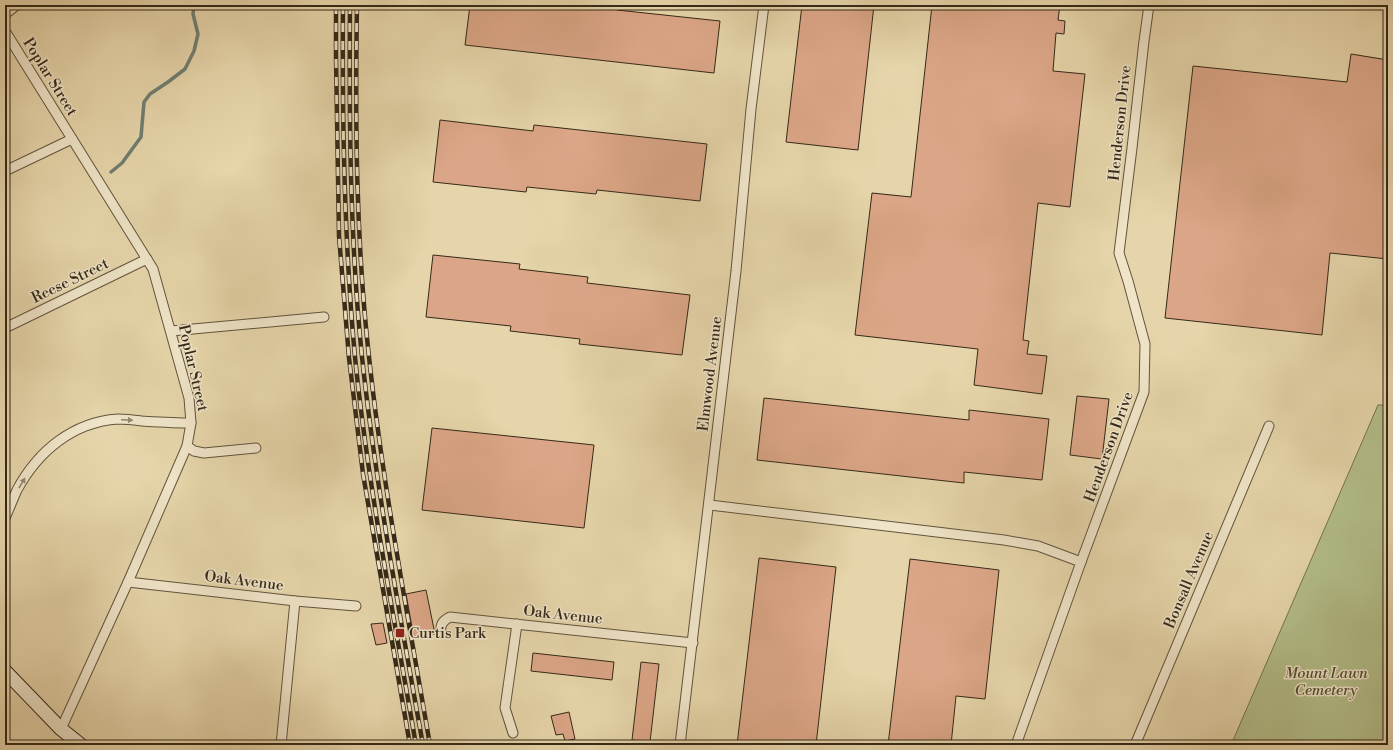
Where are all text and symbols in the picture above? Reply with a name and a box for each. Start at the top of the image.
street label: Poplar Street [18,34,82,120]
street label: Henderson Drive [1104,64,1136,182]
street label: Reese Street [28,254,112,308]
street label: Elmwood Avenue [694,315,726,433]
street label: Poplar Street [174,323,212,414]
street label: Henderson Drive [1080,389,1138,505]
one-way arrow [121,416,133,423]
one-way arrow [18,477,25,489]
street label: Bonsall Avenue [1160,529,1218,632]
street label: Oak Avenue [203,567,285,595]
street label: Oak Avenue [522,601,604,629]
place label: Curtis Park [409,624,487,643]
marker: Curtis Park [394,627,406,639]
park label: Mount Lawn Cemetery [1284,664,1368,700]

